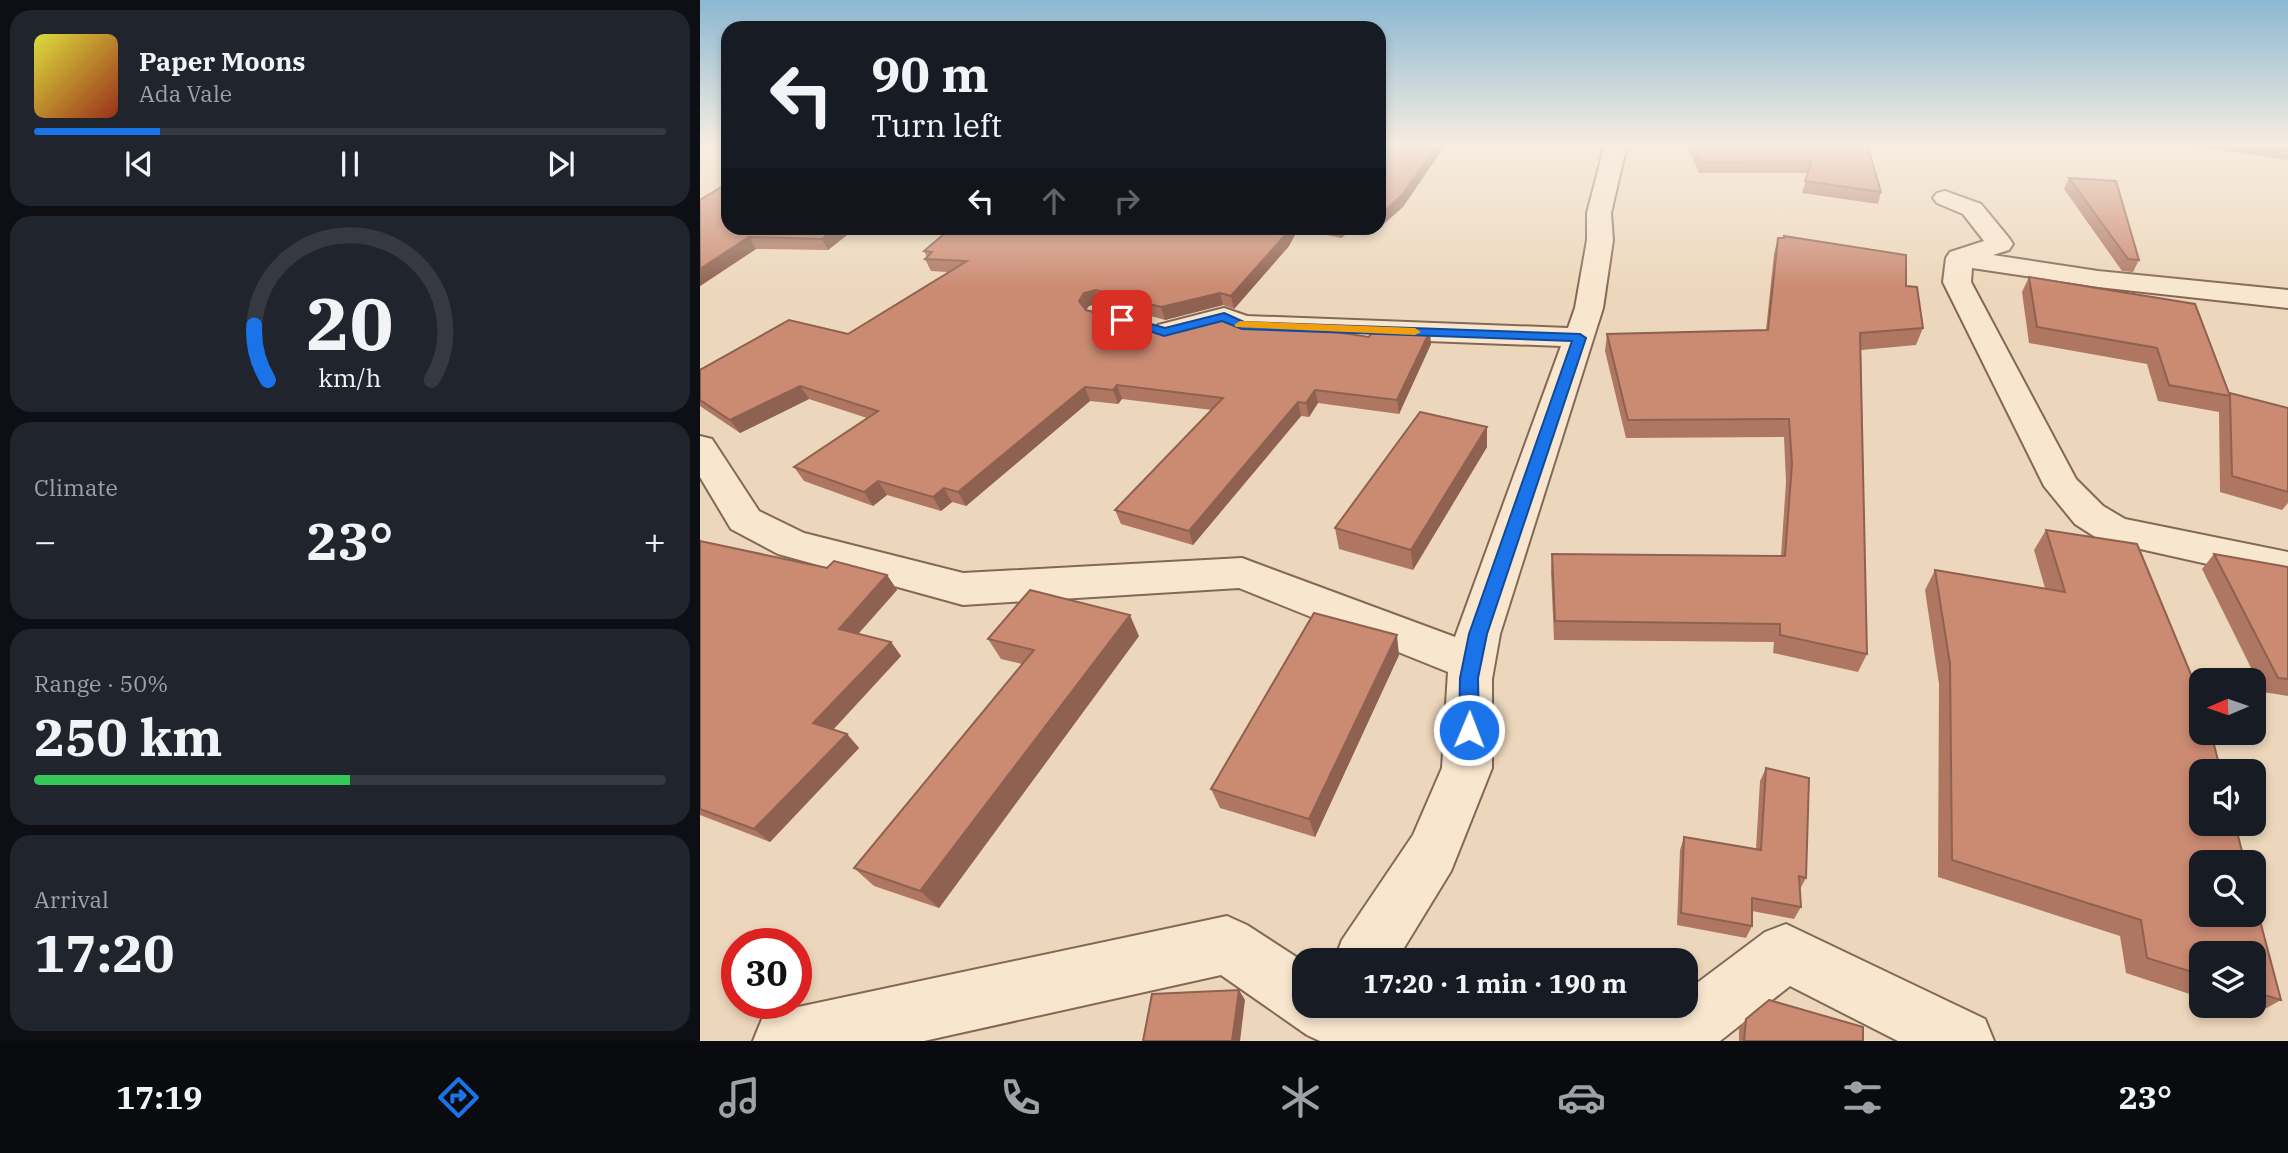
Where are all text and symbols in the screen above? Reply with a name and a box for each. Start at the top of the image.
text: 90 m [871,42,989,105]
text: Paper Moons [139,44,306,78]
icon: left [756,49,847,140]
text: Ada Vale [139,78,232,108]
text: Turn left [871,104,1002,146]
icon: previous [120,145,158,183]
icon: pause [331,145,369,183]
icon: next [542,145,580,183]
icon: left [962,182,1000,220]
icon: ahead [1035,182,1073,220]
icon: right [1108,182,1146,220]
text: 20 [306,276,394,371]
pin [1092,290,1152,350]
icon: arrive [1103,301,1141,339]
text: km/h [318,361,382,394]
text: Climate [34,472,118,502]
text: 23° [307,507,393,574]
text: − [34,516,57,565]
text: + [643,516,666,565]
text: Range · 50% [34,668,168,698]
north arrow [2189,668,2266,746]
map controls [2189,668,2266,1018]
position arrow [1432,693,1506,767]
text: 250 km [34,703,223,770]
button: sound [2189,759,2266,836]
button: search [2189,850,2266,927]
text: Arrival [34,884,109,914]
text: 17:20 [34,919,175,986]
speed limit sign: 30 [721,928,812,1019]
button: layers [2189,941,2266,1018]
text: 17:20 · 1 min · 190 m [1363,966,1627,1000]
icon: directions [434,1073,483,1122]
icon: music [715,1073,764,1122]
icon: phone [996,1073,1045,1122]
icon: climate [1276,1073,1325,1122]
icon: car [1557,1073,1606,1122]
icon: filters [1838,1073,1887,1122]
text: 17:19 [116,1076,202,1118]
text: 23° [2119,1076,2172,1118]

